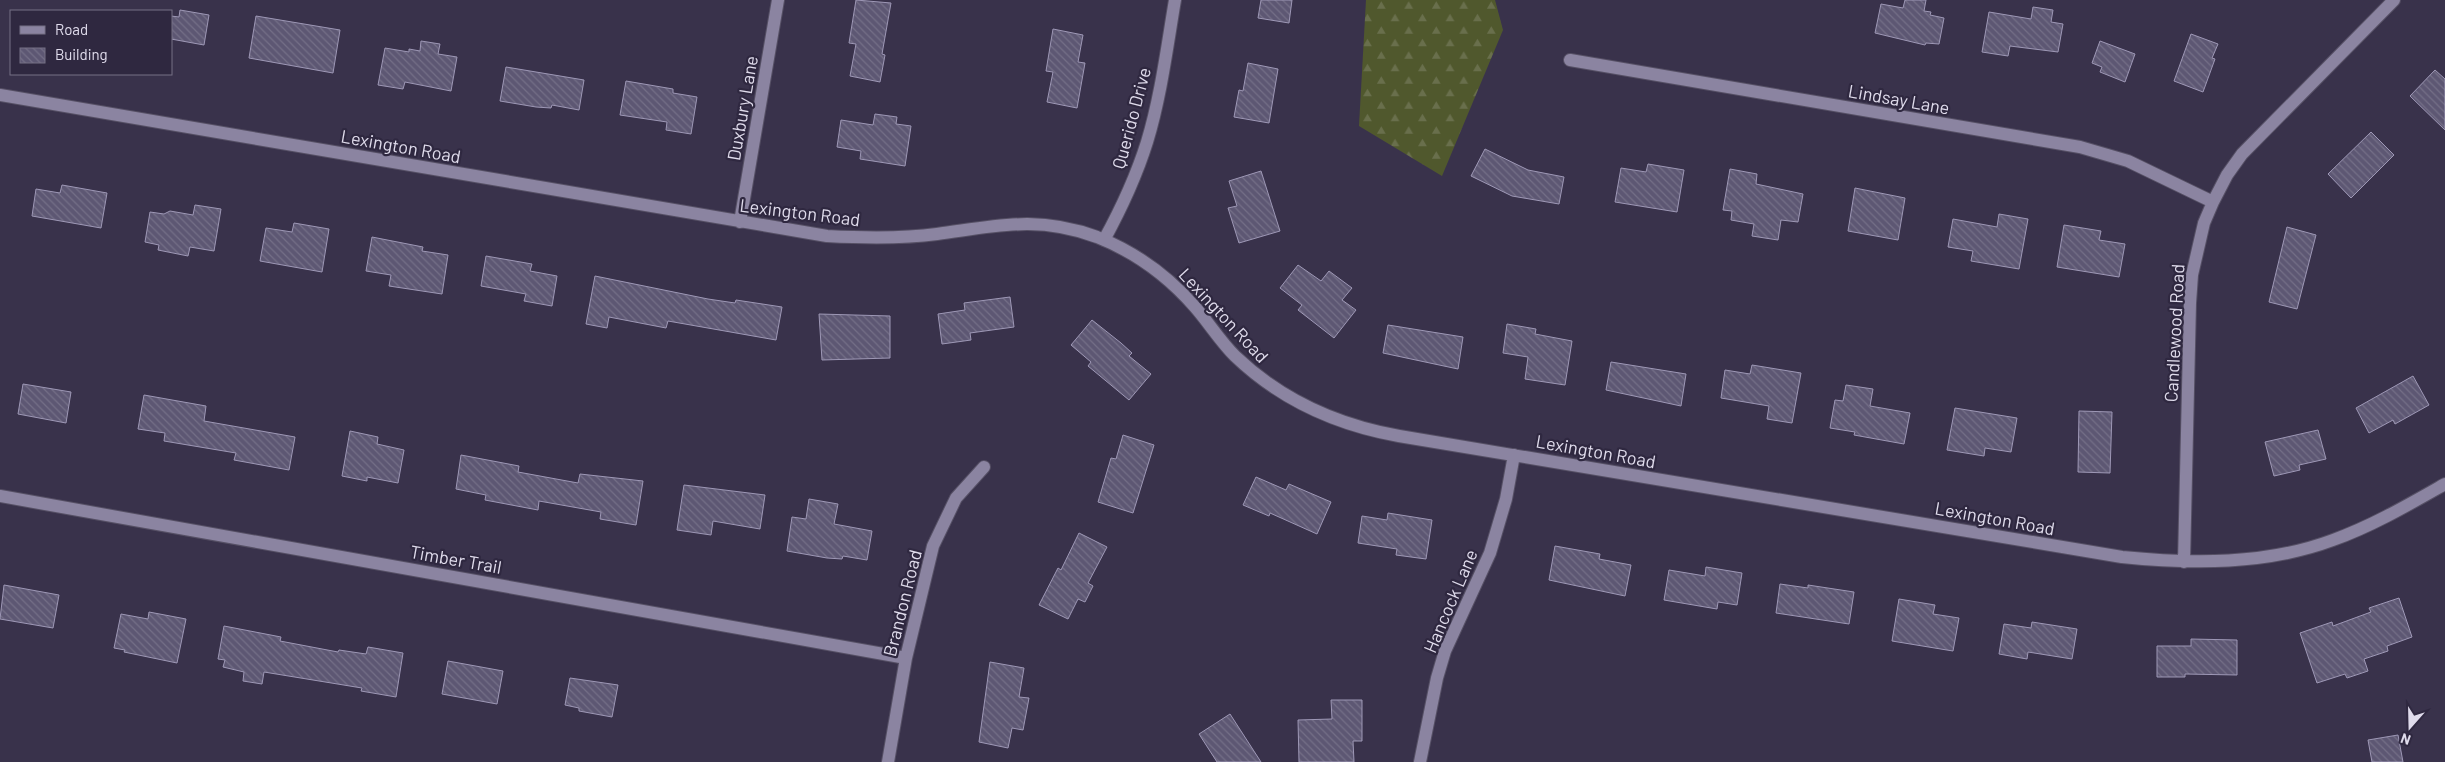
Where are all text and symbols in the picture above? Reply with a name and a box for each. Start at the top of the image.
legend [10,10,172,75]
text: Road [55,20,88,38]
text: Building [55,45,108,63]
street label: Duxbury Lane [722,54,762,162]
street label: Querido Drive [1107,65,1155,171]
street label: Lindsay Lane [1847,79,1951,119]
street label: Lexington Road [339,125,463,167]
street label: Lexington Road [738,194,862,230]
street label: Lexington Road [1175,263,1273,367]
street label: Candlewood Road [2159,263,2189,403]
street label: Lexington Road [1534,430,1658,472]
street label: Lexington Road [1933,497,2057,539]
street label: Timber Trail [408,540,504,578]
street label: Hancock Lane [1418,546,1482,656]
street label: Brandon Road [878,547,926,659]
north arrow [2385,702,2435,752]
text: N [2398,730,2413,749]

